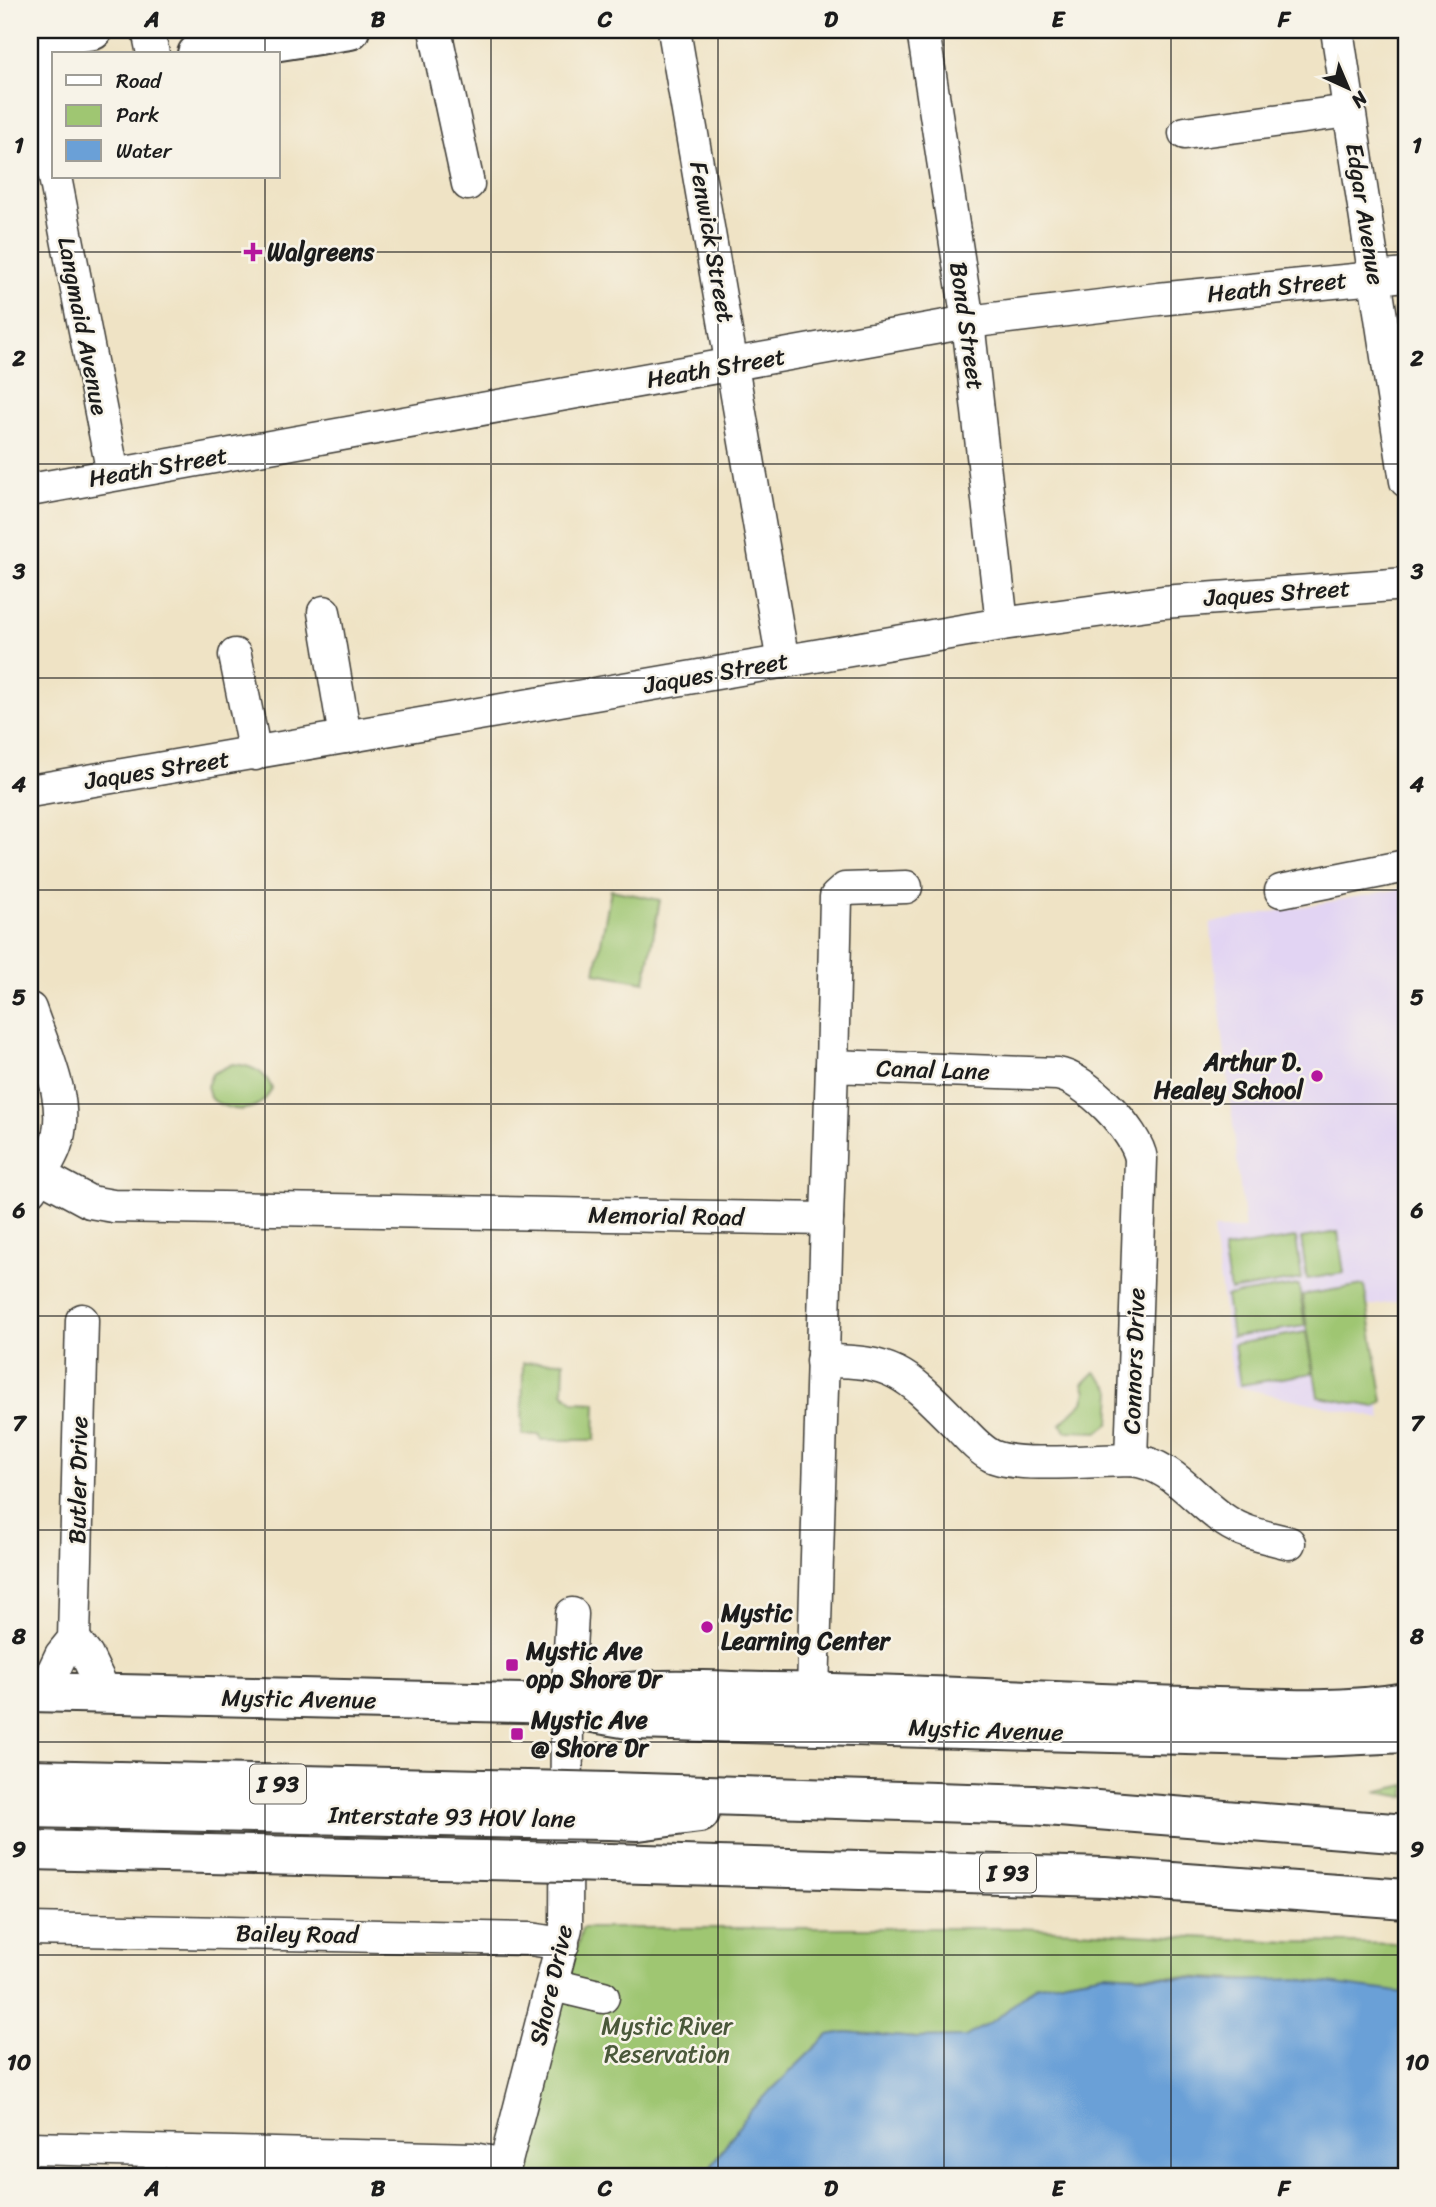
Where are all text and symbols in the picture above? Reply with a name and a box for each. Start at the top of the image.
text: A [143,0,160,40]
text: B [371,0,386,40]
text: C [597,0,613,40]
text: D [824,0,839,40]
text: E [1052,0,1067,40]
text: F [1277,0,1292,40]
legend [52,52,280,178]
north arrow [1314,52,1384,122]
text: Road [116,62,163,100]
text: N [1343,83,1376,117]
text: Park [116,96,159,134]
text: 1 [14,125,24,166]
text: 1 [1412,125,1422,166]
text: Water [116,132,173,170]
street label: Edgar Avenue [1333,140,1397,288]
street label: Fenwick Street [677,158,747,326]
place label: Walgreens [267,231,375,273]
street label: Langmaid Avenue [45,233,121,419]
marker: Walgreens [245,244,261,260]
street label: Bond Street [937,259,997,393]
street label: Heath Street [1205,259,1349,315]
street label: Heath Street [643,335,789,401]
text: 2 [11,338,26,379]
text: 2 [1409,338,1424,379]
street label: Heath Street [85,434,231,500]
text: 3 [12,551,26,592]
text: 3 [1410,551,1424,592]
street label: Jaques Street [1201,567,1352,619]
street label: Jaques Street [639,640,792,707]
street label: Jaques Street [80,738,233,802]
text: 4 [11,764,27,805]
text: 4 [1409,764,1425,805]
text: 5 [12,977,26,1018]
text: 5 [1410,977,1424,1018]
place label: Arthur D. Healey School [1154,1041,1304,1111]
street label: Canal Lane [876,1047,990,1093]
marker: Arthur D. Healey School [1309,1068,1325,1084]
text: 6 [11,1190,26,1231]
text: 6 [1409,1190,1424,1231]
street label: Memorial Road [588,1194,747,1238]
street label: Connors Drive [1110,1287,1158,1435]
text: 7 [12,1403,27,1444]
text: 7 [1410,1403,1425,1444]
street label: Butler Drive [56,1416,100,1544]
place label: Mystic Learning Center [720,1592,892,1662]
text: 8 [11,1616,26,1657]
text: 8 [1409,1616,1424,1657]
marker: Mystic Learning Center [699,1619,715,1635]
place label: Mystic Ave opp Shore Dr [525,1630,664,1700]
marker: Mystic Ave opp Shore Dr [504,1657,520,1673]
street label: Mystic Avenue [221,1677,377,1721]
place label: Mystic Ave @ Shore Dr [530,1699,650,1769]
street label: Mystic Avenue [908,1706,1064,1754]
marker: Mystic Ave @ Shore Dr [509,1726,525,1742]
road number: I 93 [250,1764,306,1804]
street label: Interstate 93 HOV lane [327,1794,576,1840]
text: 9 [12,1829,26,1870]
text: 9 [1410,1829,1424,1870]
road number: I 93 [980,1854,1036,1892]
street label: Bailey Road [235,1912,360,1956]
street label: Shore Drive [517,1921,585,2049]
park label: Mystic River Reservation [601,2005,734,2075]
text: 10 [7,2042,32,2083]
text: 10 [1405,2042,1430,2083]
text: A [143,2168,160,2207]
text: B [371,2168,386,2207]
text: C [597,2168,613,2207]
text: D [824,2168,839,2207]
text: E [1052,2168,1067,2207]
text: F [1277,2168,1292,2207]

